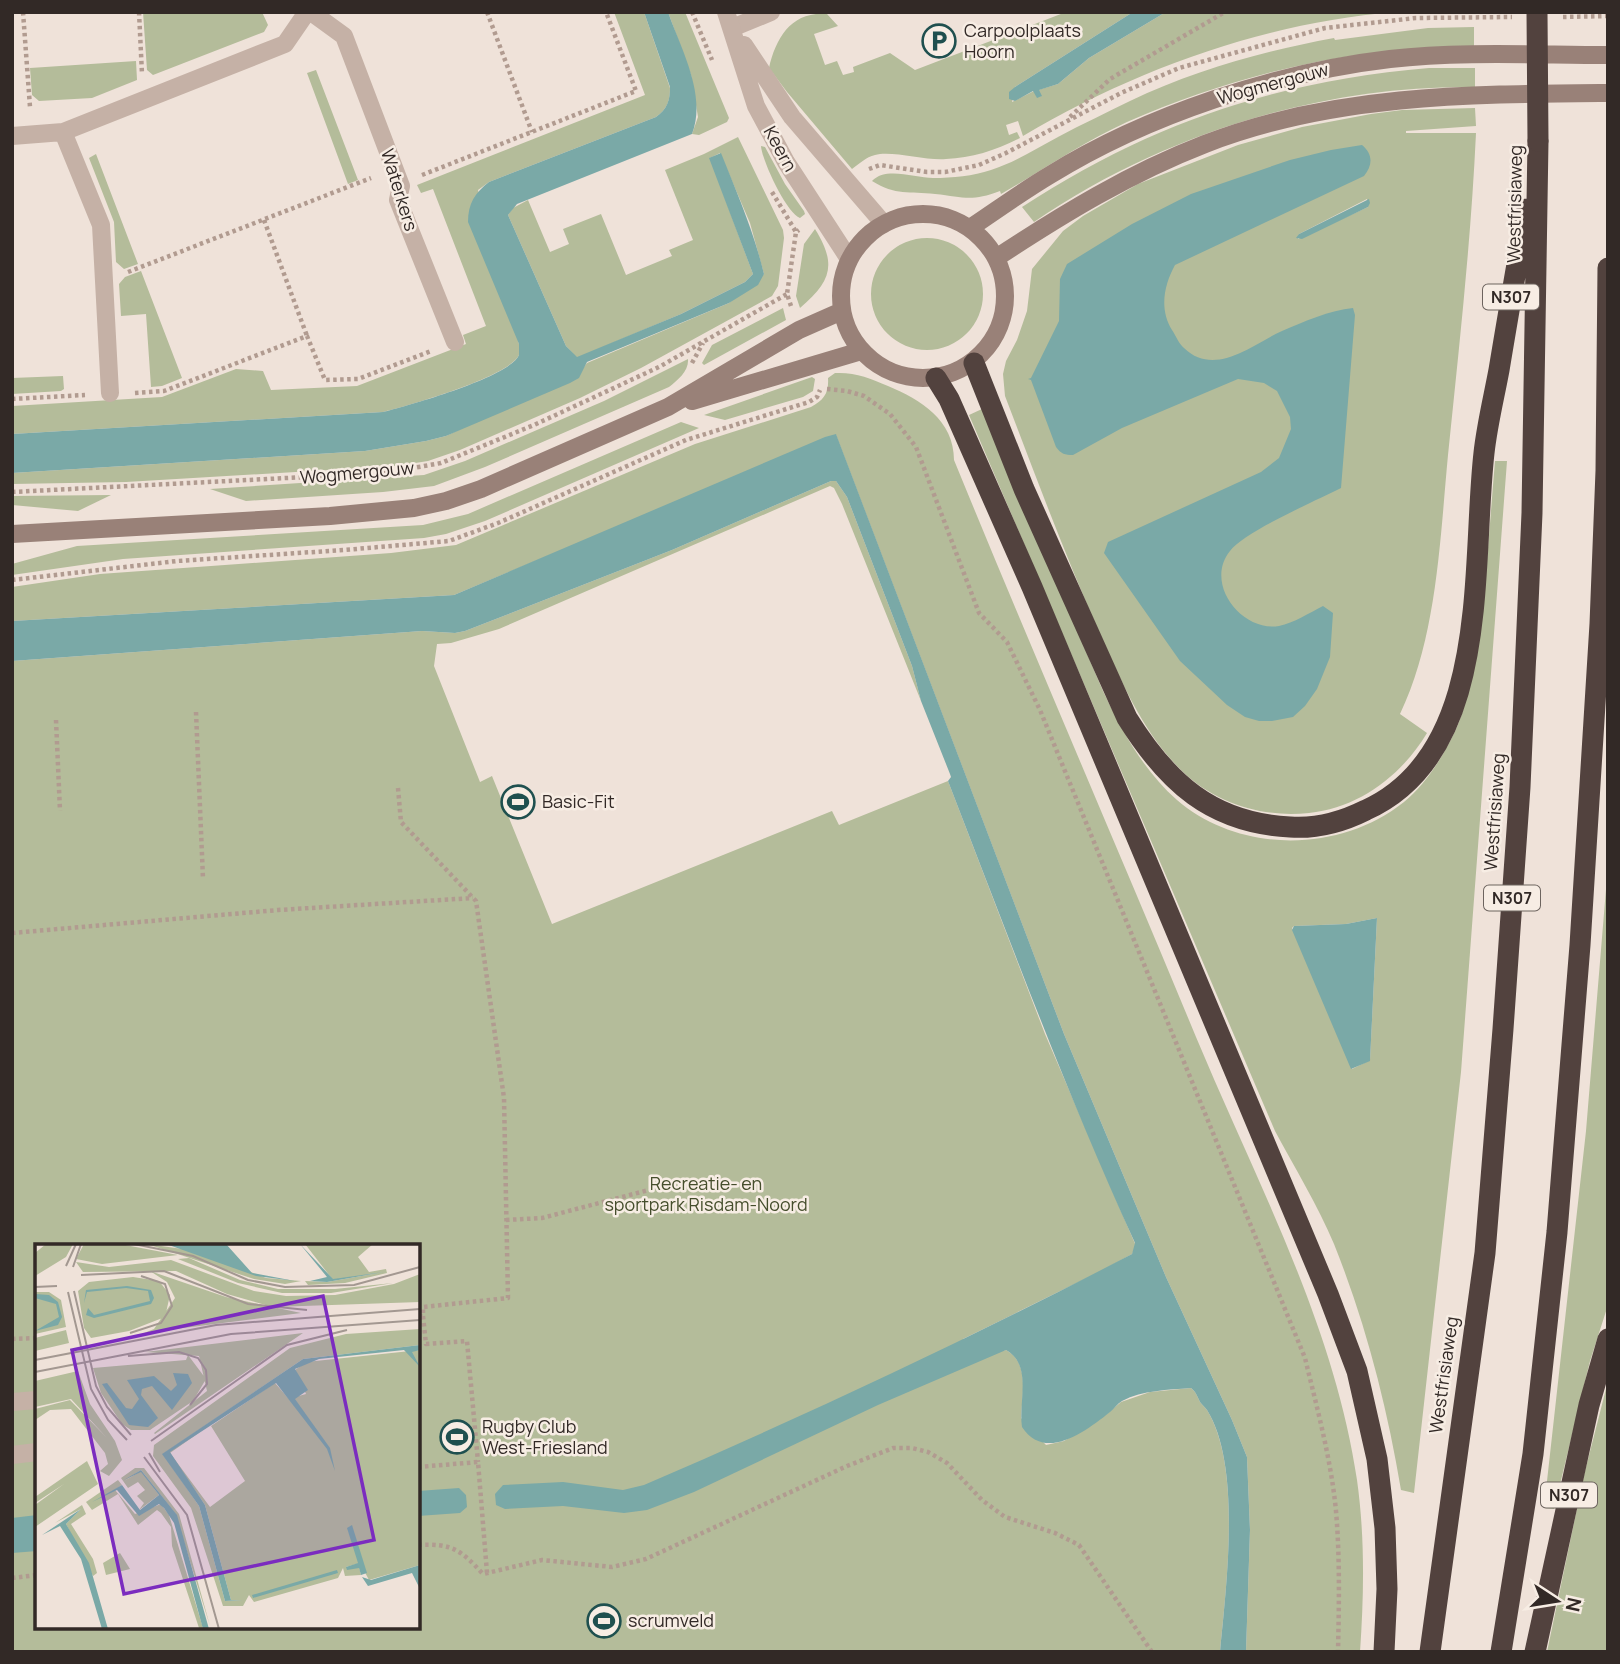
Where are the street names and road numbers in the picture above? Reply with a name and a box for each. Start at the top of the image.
street label: Wogmergouw [1214,57,1331,109]
street label: Keern [759,122,803,175]
street label: Westfrisiaweg [1501,145,1527,263]
street label: Waterkers [376,146,424,234]
road number: N307 [1483,284,1539,310]
street label: Wogmergouw [299,455,415,489]
street label: Westfrisiaweg [1478,752,1510,872]
road number: N307 [1484,885,1540,910]
street label: Westfrisiaweg [1423,1315,1463,1435]
road number: N307 [1541,1483,1597,1508]

